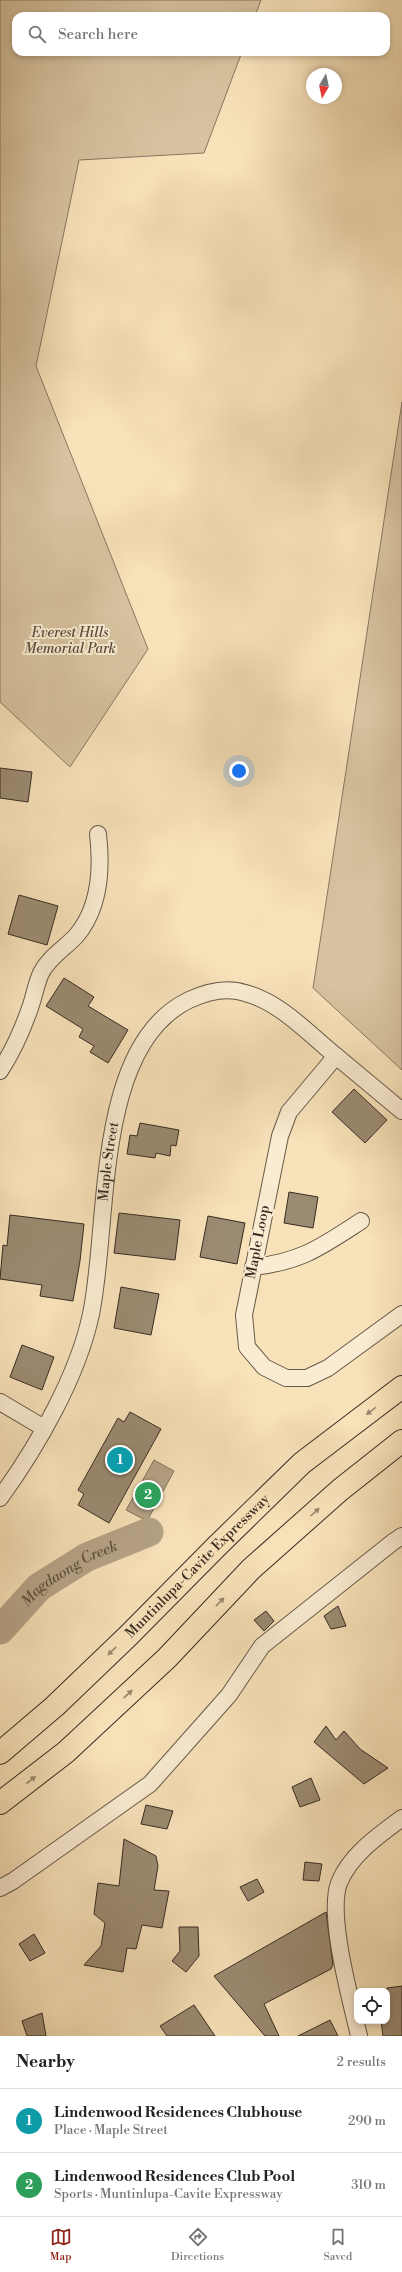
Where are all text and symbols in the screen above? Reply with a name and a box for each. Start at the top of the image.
search box [12,12,390,56]
icon: search [26,23,48,45]
text: Search here [58,25,138,44]
north arrow [306,68,342,104]
park label: Everest Hills Memorial Park [24,624,116,658]
your location [229,761,249,781]
street label: Maple Street [95,1120,123,1202]
street label: Maple Loop [242,1204,274,1280]
one-way arrow [366,1407,376,1415]
pin: 1 [107,1445,133,1475]
pin: 2 [135,1480,161,1510]
street label: Muntinlupa-Cavite Expressway [122,1490,274,1642]
one-way arrow [309,1508,320,1517]
water label: Magdaong Creek [17,1536,120,1610]
one-way arrow [215,1597,225,1607]
one-way arrow [107,1647,117,1656]
one-way arrow [123,1689,133,1698]
one-way arrow [25,1775,36,1784]
map controls [354,1988,390,2024]
button: locate [354,1988,390,2024]
text: Nearby [16,2051,75,2073]
text: 2 results [337,2054,386,2070]
text: Lindenwood Residences Clubhouse [54,2103,302,2122]
text: 1 [26,2113,32,2129]
text: 290 m [348,2113,386,2129]
text: Place · Maple Street [54,2122,168,2138]
text: Lindenwood Residences Club Pool [54,2167,295,2186]
text: 2 [25,2177,33,2193]
text: 310 m [351,2177,386,2193]
text: Sports · Muntinlupa-Cavite Expressway [54,2186,282,2202]
tab: Map [50,2226,72,2264]
tab: Directions [171,2226,224,2264]
tab: Saved [323,2226,352,2264]

